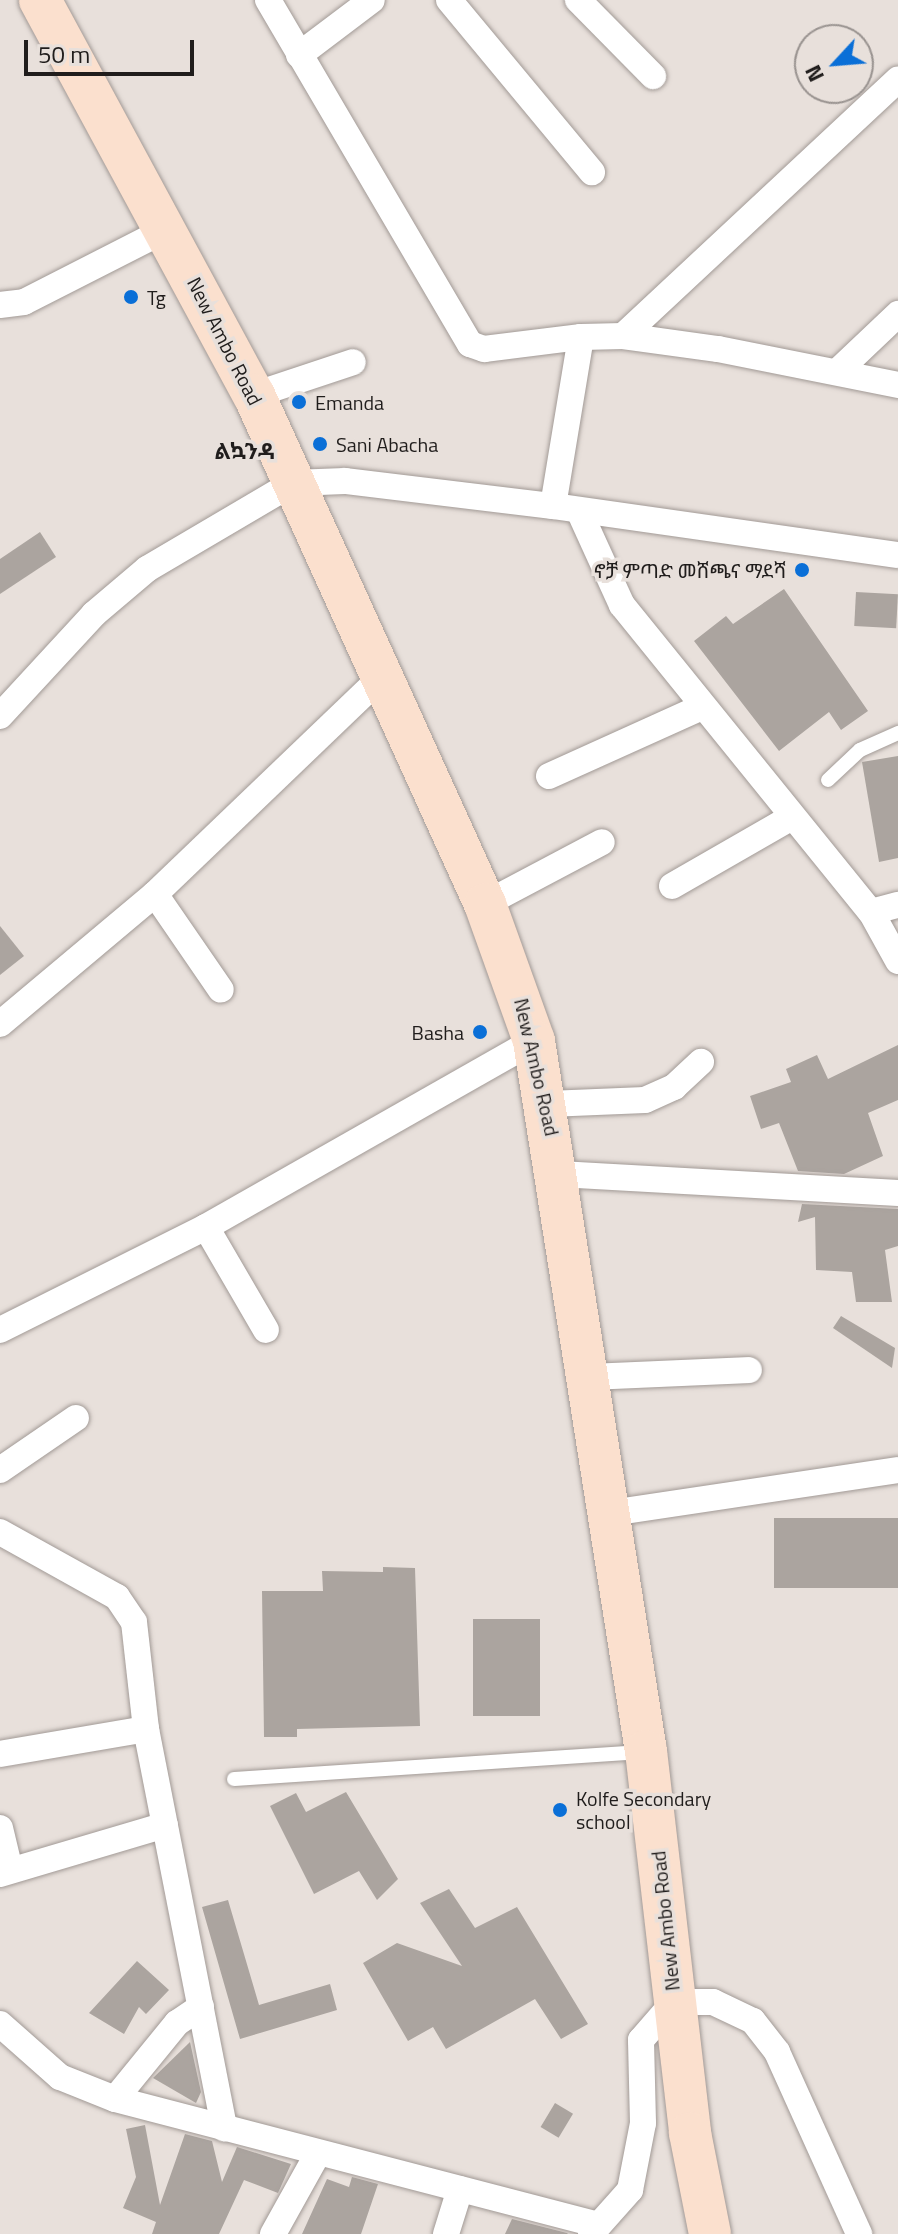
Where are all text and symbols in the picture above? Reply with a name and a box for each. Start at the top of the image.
scale bar [28,24,198,74]
north arrow [794,24,874,104]
text: 50 m [38,36,90,72]
text: N [796,59,833,88]
street label: New Ambo Road [182,273,268,409]
place label: Tg [147,285,166,309]
marker: Tg [122,288,140,306]
place label: Emanda [315,390,384,414]
marker: Emanda [290,393,308,411]
place label: Sani Abacha [336,432,438,456]
marker: Sani Abacha [311,435,329,453]
district label: ልኳንዳ [214,439,276,465]
place label: ኖቻ ምጣድ መሸጫና ማደሻ [594,558,786,582]
marker: ኖቻ ምጣድ መሸጫና ማደሻ [793,561,811,579]
street label: New Ambo Road [510,996,564,1138]
place label: Basha [412,1020,464,1044]
marker: Basha [471,1023,489,1041]
place label: Kolfe Secondary school [576,1786,711,1833]
marker: Kolfe Secondary school [551,1801,569,1819]
street label: New Ambo Road [646,1850,684,1992]

